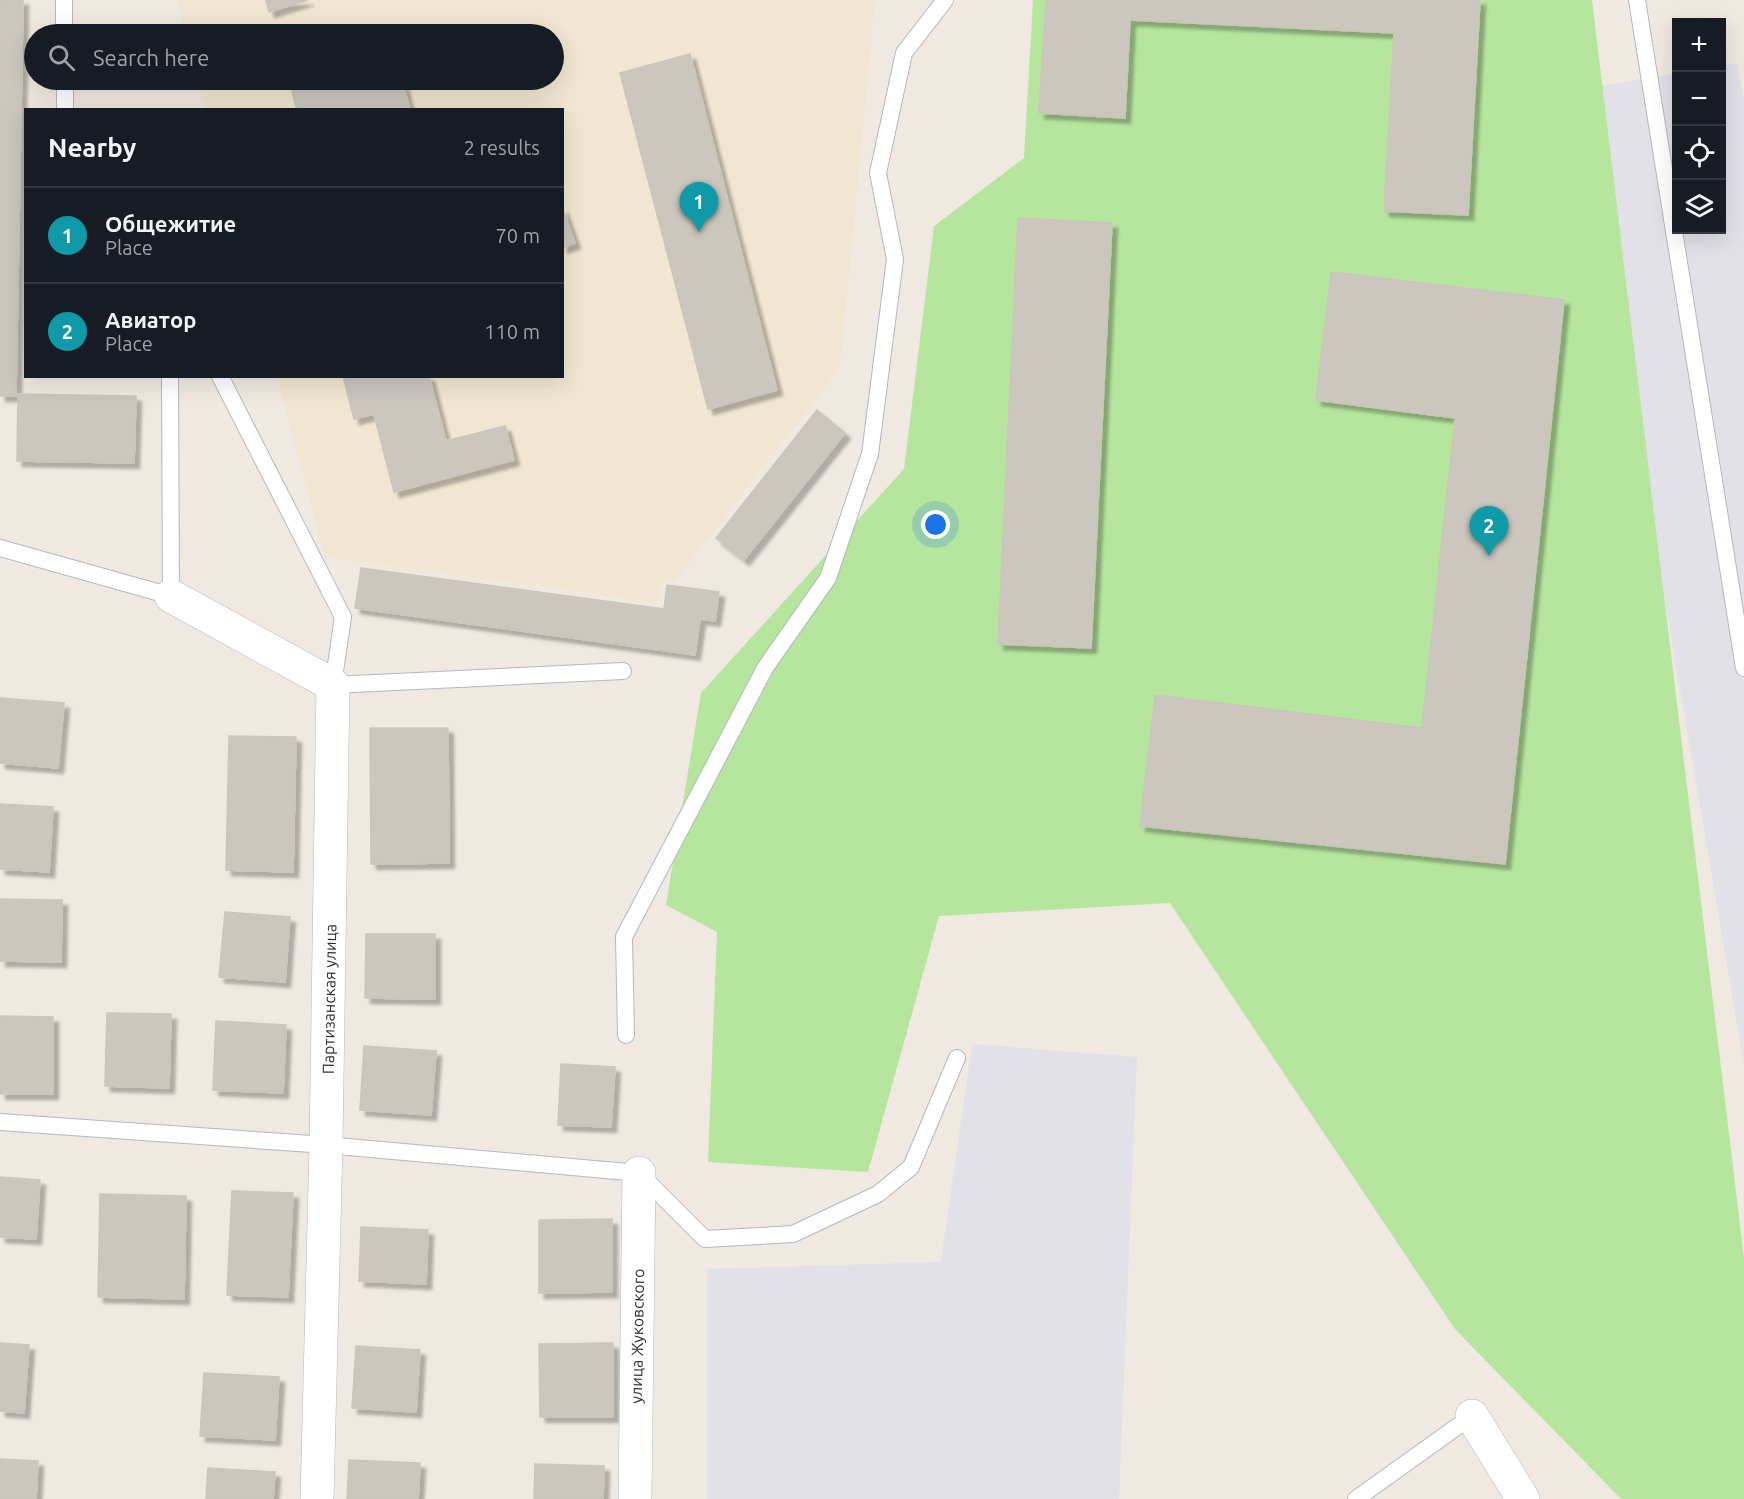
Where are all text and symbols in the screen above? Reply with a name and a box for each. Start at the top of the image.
map controls [1672,18,1726,234]
button: + [1672,18,1726,72]
search box [24,24,564,90]
icon: search [45,41,78,74]
text: Search here [93,45,209,70]
button: − [1672,72,1726,126]
button: locate [1672,126,1726,180]
text: Nearby [48,133,136,162]
text: 2 results [464,136,540,159]
button: layers [1672,180,1726,234]
pin: 1 [680,182,718,232]
text: Общежитие [105,211,236,236]
text: 1 [62,224,73,247]
text: 70 m [496,224,540,247]
text: Place [105,236,153,259]
text: Авиатор [105,307,196,332]
text: 2 [62,320,73,343]
text: 110 m [484,320,540,343]
text: Place [105,332,153,355]
pin: 2 [1470,506,1508,556]
your location [921,510,950,539]
street label: Партизанская улица [319,924,339,1074]
street label: улица Жуковского [627,1268,647,1404]

